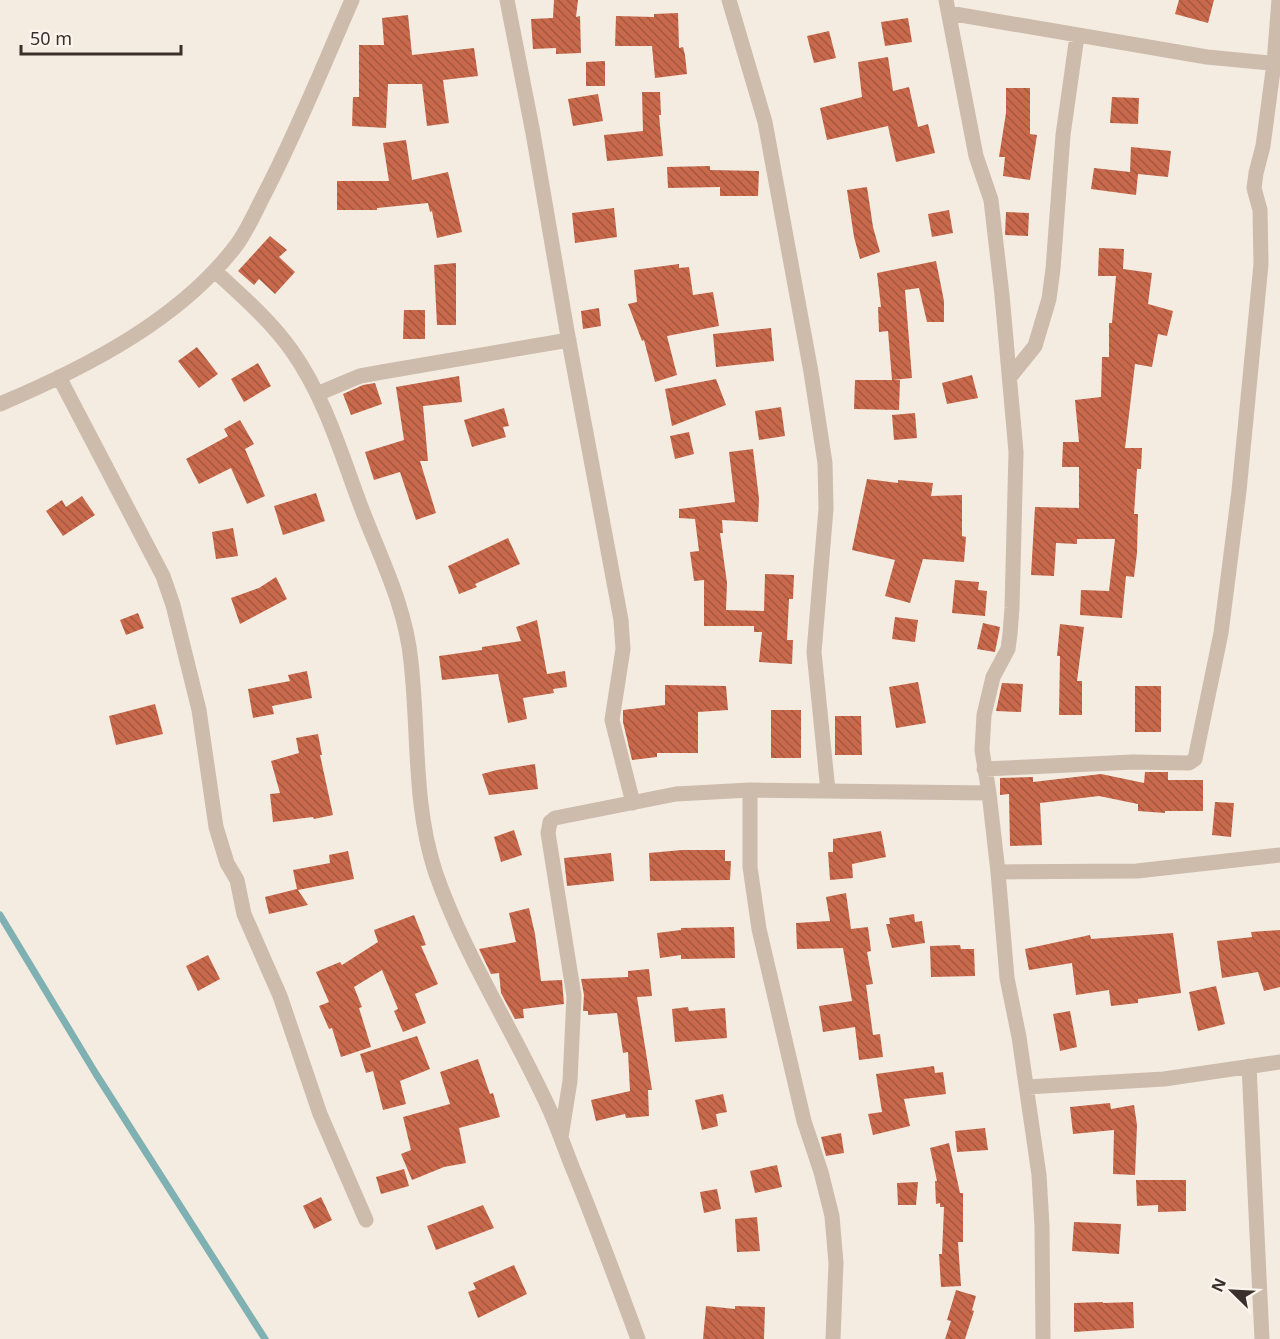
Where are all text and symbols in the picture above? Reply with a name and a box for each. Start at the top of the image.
scale bar [21,18,182,56]
text: 50 m [30,26,72,50]
north arrow [1202,1261,1262,1321]
text: N [1206,1274,1231,1295]

